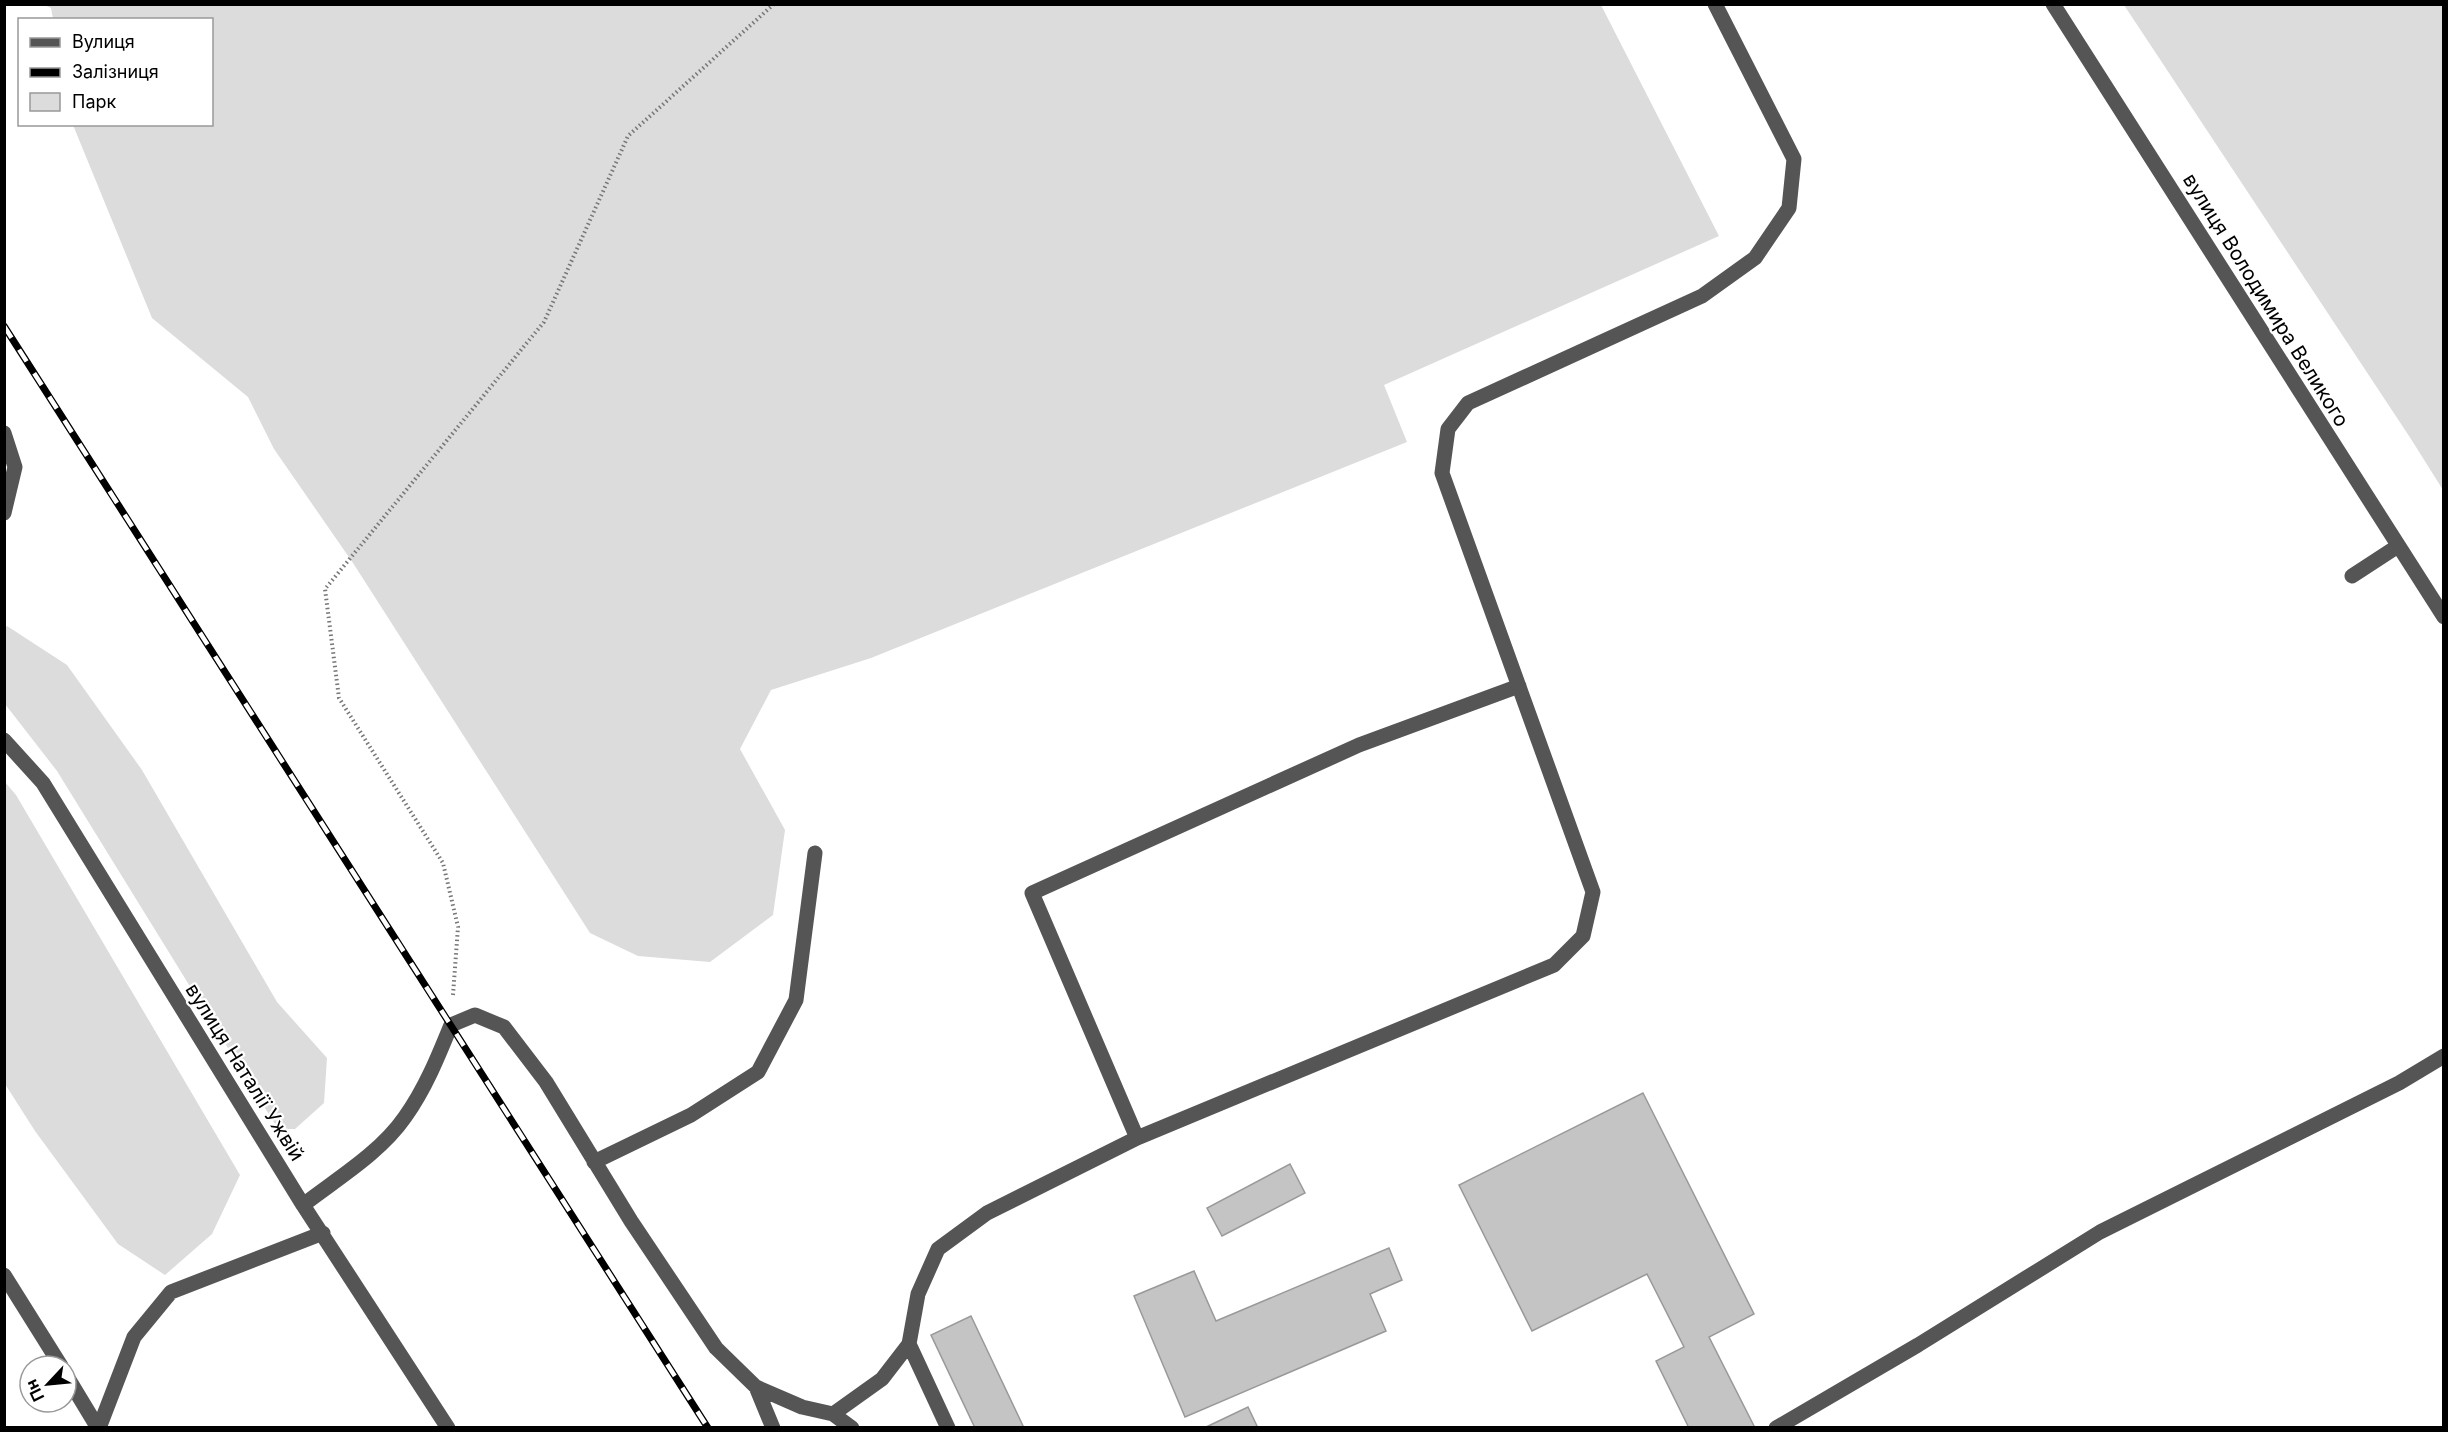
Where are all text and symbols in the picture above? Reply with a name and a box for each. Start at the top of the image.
legend [18,18,213,126]
text: Вулиця [72,31,135,52]
text: Залізниця [72,61,159,82]
text: Парк [72,91,117,112]
street label: вулиця Володимира Великого [2178,169,2354,431]
street label: вулиця Наталії Ужвій [181,979,309,1165]
north arrow [18,1354,78,1414]
text: Пн [21,1376,48,1405]

